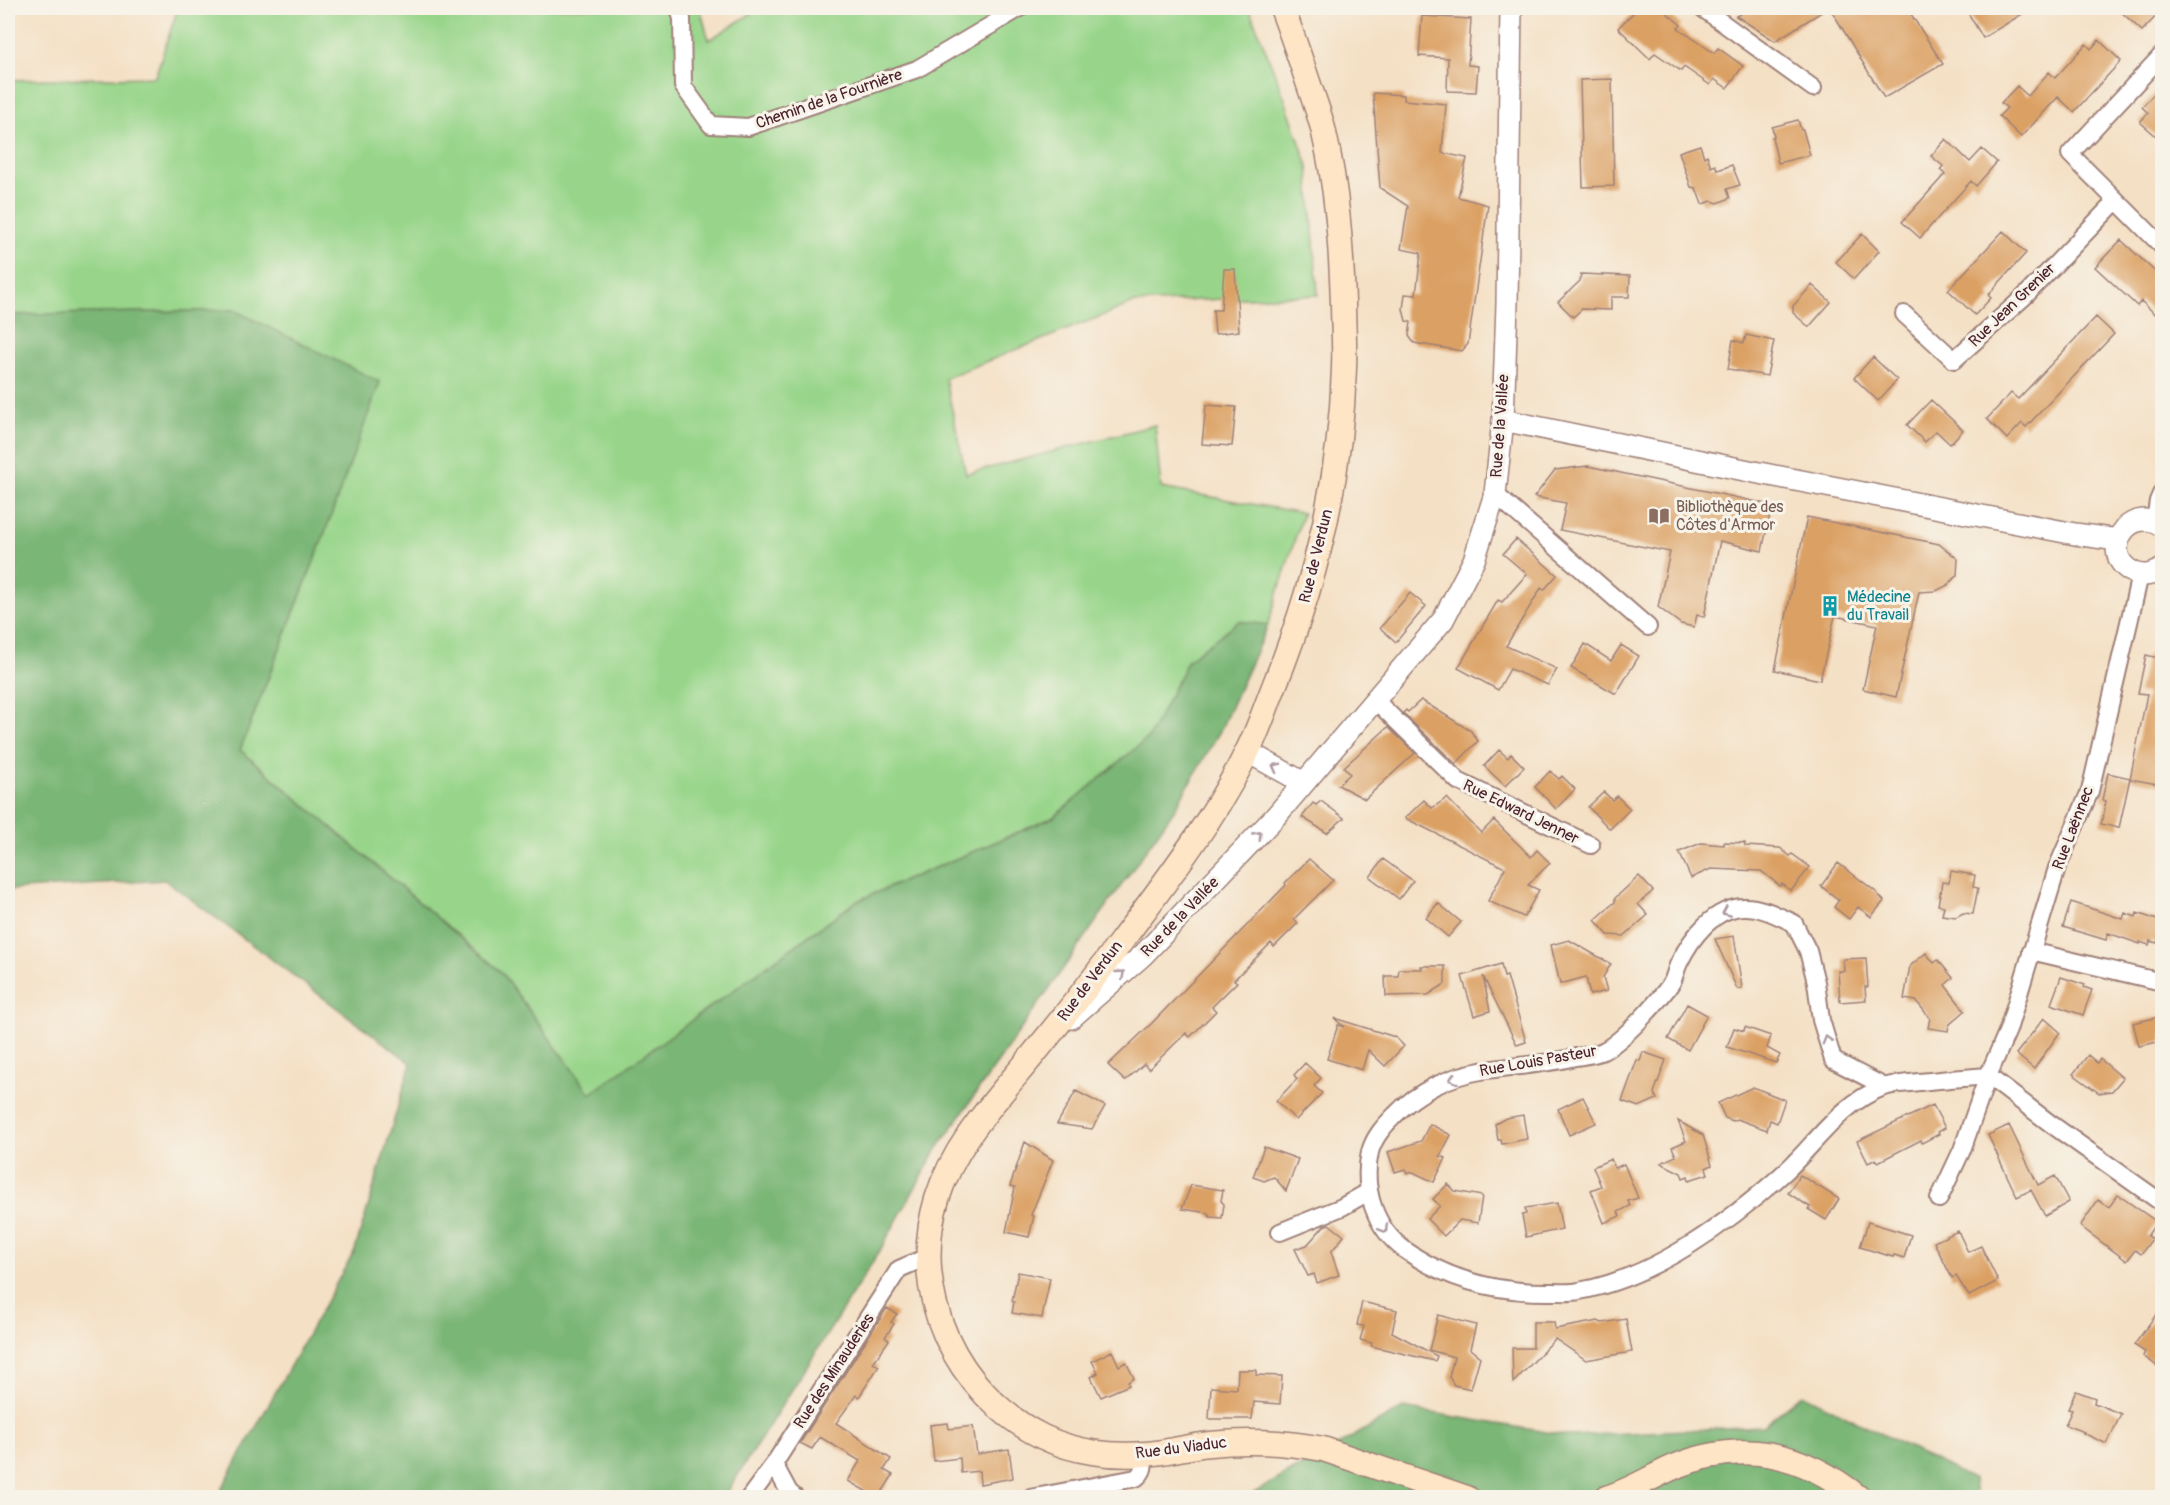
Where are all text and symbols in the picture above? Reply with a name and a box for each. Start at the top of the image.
street label: Chemin de la Fournière [753,65,905,133]
street label: Rue Jean Grenier [1964,258,2060,351]
street label: Rue de la Vallée [1486,373,1514,478]
place label: Bibliothèque des Côtes d'Armor [1676,497,1783,535]
library icon: Bibliothèque des Côtes d'Armor [1647,504,1671,528]
street label: Rue de Verdun [1295,507,1337,605]
place label: Médecine du Travail [1847,587,1911,625]
building icon: Médecine du Travail [1818,594,1842,618]
one-way arrow [1271,763,1282,774]
street label: Rue Edward Jenner [1460,775,1583,849]
street label: Rue Laënnec [2048,783,2098,873]
one-way arrow [1251,832,1262,842]
street label: Rue de la Vallée [1137,873,1223,961]
one-way arrow [1721,905,1732,917]
street label: Rue de Verdun [1053,937,1127,1025]
one-way arrow [1114,970,1125,981]
one-way arrow [1822,1035,1834,1046]
street label: Rue Louis Pasteur [1478,1041,1598,1081]
one-way arrow [1448,1072,1459,1084]
one-way arrow [1377,1223,1389,1233]
street label: Rue des Minauderies [789,1310,879,1432]
street label: Rue du Viaduc [1134,1432,1228,1464]

